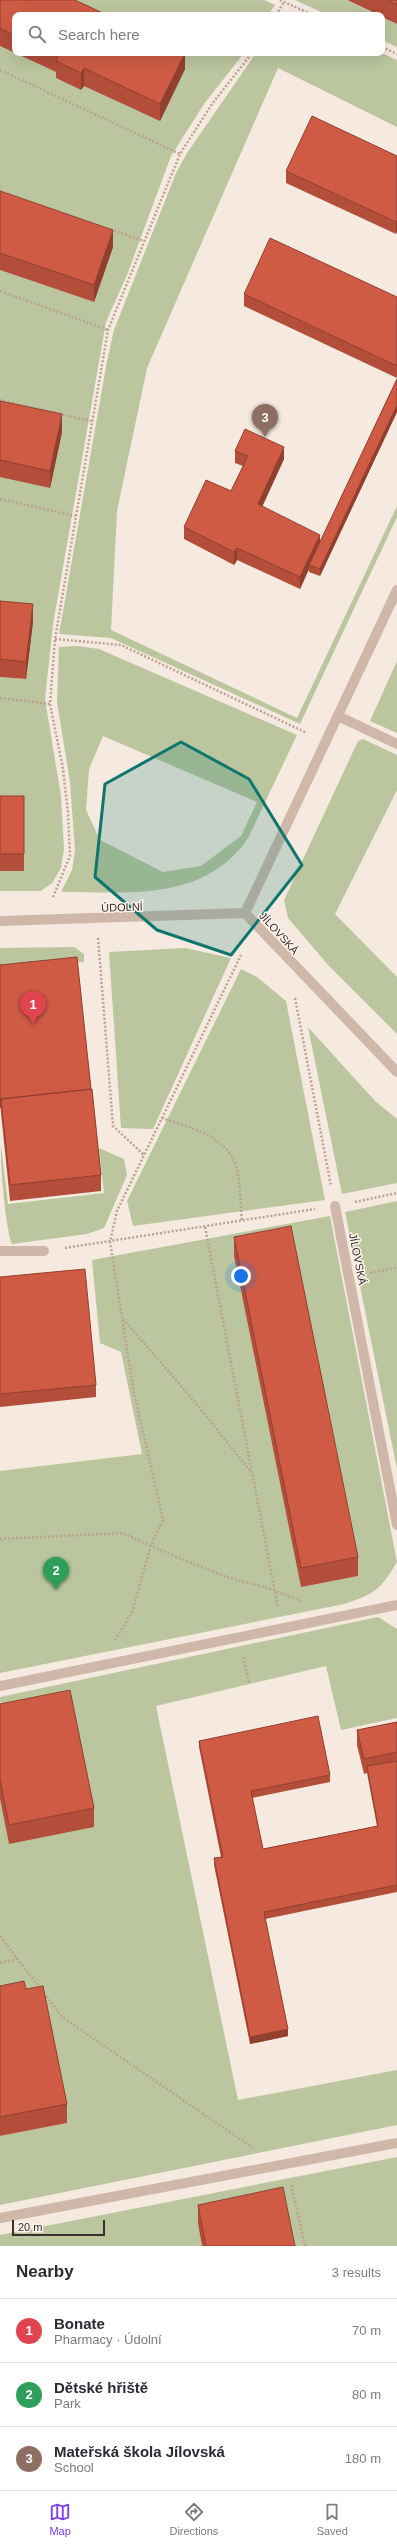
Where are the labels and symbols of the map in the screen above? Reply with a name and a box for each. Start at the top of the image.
pin: 3 [252,404,278,437]
street label: ÚDOLNÍ [101,900,144,914]
street label: JÍLOVSKÁ [257,909,301,957]
pin: 1 [20,991,46,1024]
street label: JÍLOVSKÁ [347,1232,369,1287]
your location [231,1266,251,1286]
pin: 2 [43,1557,69,1590]
scale bar [12,2218,105,2237]

